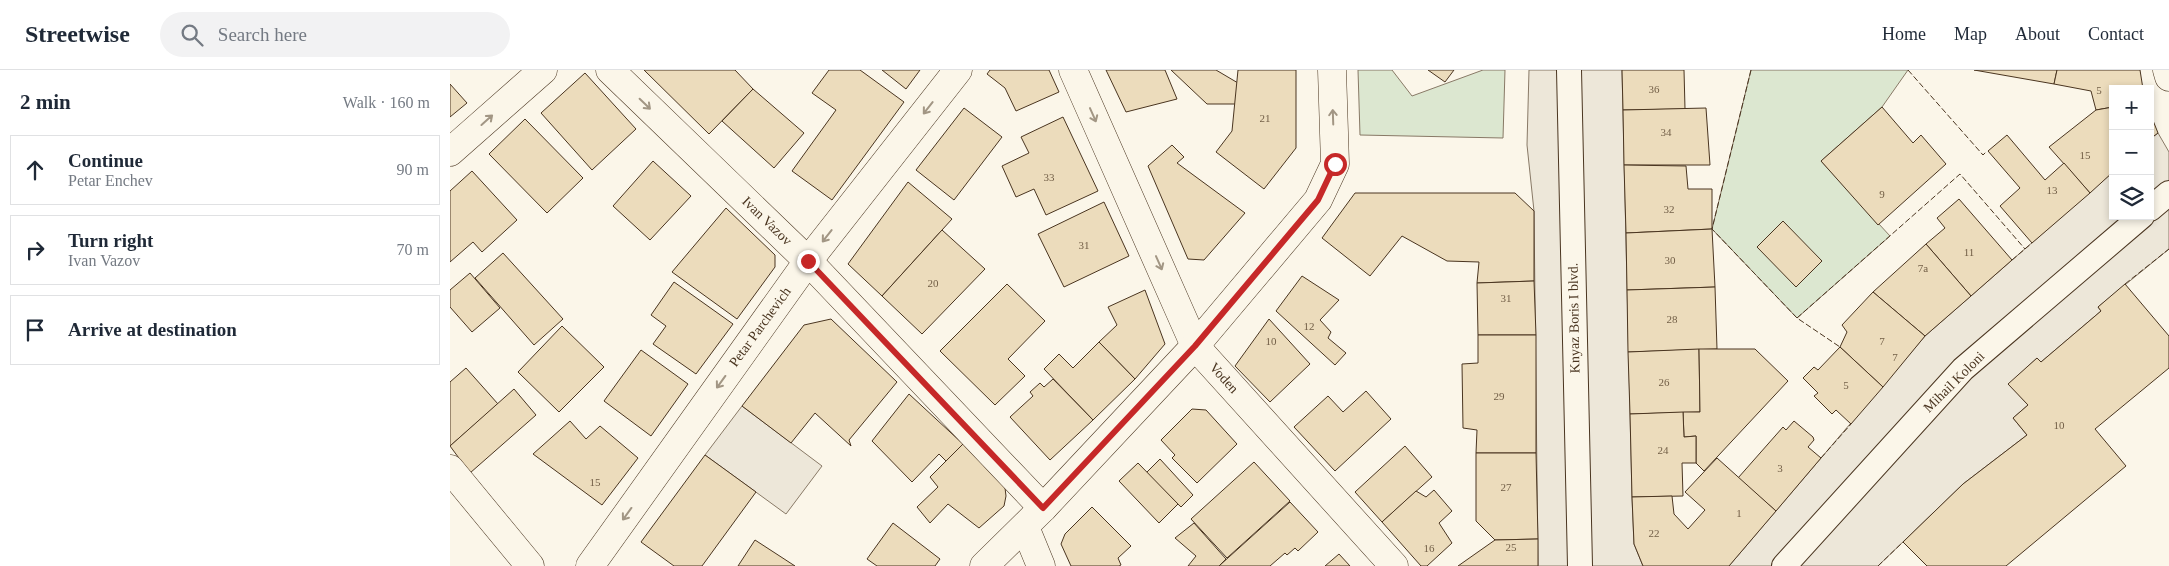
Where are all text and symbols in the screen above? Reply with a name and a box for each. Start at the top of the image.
search box [160,12,510,57]
text: Streetwise [25,21,130,47]
icon: search [178,21,206,49]
text: Search here [218,24,307,45]
text: Home [1882,24,1926,44]
text: Map [1954,24,1987,44]
text: About [2015,24,2060,44]
text: Contact [2088,24,2144,44]
house number: 36 [1649,83,1660,95]
house number: 5 [2096,84,2102,96]
map controls [2109,85,2154,220]
button: + [2109,85,2154,130]
text: 2 min [20,90,71,114]
text: Walk · 160 m [343,94,430,111]
one-way arrow [639,98,651,110]
one-way arrow [922,101,933,114]
one-way arrow [1088,107,1098,122]
one-way arrow [1329,109,1338,125]
house number: 21 [1260,112,1271,124]
one-way arrow [480,114,493,126]
house number: 34 [1661,126,1672,138]
button: − [2109,130,2154,175]
house number: 15 [2080,149,2091,161]
text: Continue [68,150,143,171]
route start [1324,153,1347,176]
icon: ahead [21,156,49,184]
text: 90 m [397,161,429,178]
house number: 33 [1044,171,1055,183]
text: Petar Enchev [68,172,153,189]
button: layers [2109,175,2154,220]
house number: 13 [2047,184,2058,196]
house number: 9 [1879,188,1885,200]
street label: Ivan Vazov [739,194,795,248]
house number: 32 [1664,203,1675,215]
one-way arrow [822,229,833,242]
text: Turn right [68,230,153,251]
icon: right [21,236,49,264]
house number: 31 [1079,239,1090,251]
text: 70 m [397,241,429,258]
house number: 11 [1964,246,1974,258]
route end [797,250,820,273]
text: Ivan Vazov [68,252,140,269]
house number: 30 [1665,254,1676,266]
one-way arrow [1154,255,1164,270]
house number: 7a [1918,262,1928,274]
street label: Knyaz Boris I blvd. [1566,263,1582,373]
house number: 20 [928,277,939,289]
street label: Petar Parchevich [726,284,794,370]
house number: 31 [1501,292,1512,304]
house number: 28 [1667,313,1678,325]
icon: arrive [21,316,49,344]
text: Arrive at destination [68,319,237,340]
house number: 12 [1304,320,1315,332]
house number: 10 [1266,335,1277,347]
house number: 7 [1879,335,1885,347]
street label: Mihail Koloni [1921,348,1988,415]
house number: 7 [1892,351,1898,363]
street label: Voden [1207,360,1241,396]
one-way arrow [716,374,726,388]
house number: 26 [1659,376,1670,388]
house number: 5 [1843,379,1849,391]
house number: 29 [1494,390,1505,402]
house number: 10 [2054,419,2065,431]
house number: 24 [1658,444,1669,456]
house number: 3 [1777,462,1783,474]
house number: 15 [590,476,601,488]
house number: 27 [1501,481,1512,493]
one-way arrow [622,507,632,521]
house number: 1 [1736,507,1742,519]
house number: 22 [1649,527,1660,539]
house number: 25 [1506,541,1517,553]
house number: 16 [1424,542,1435,554]

